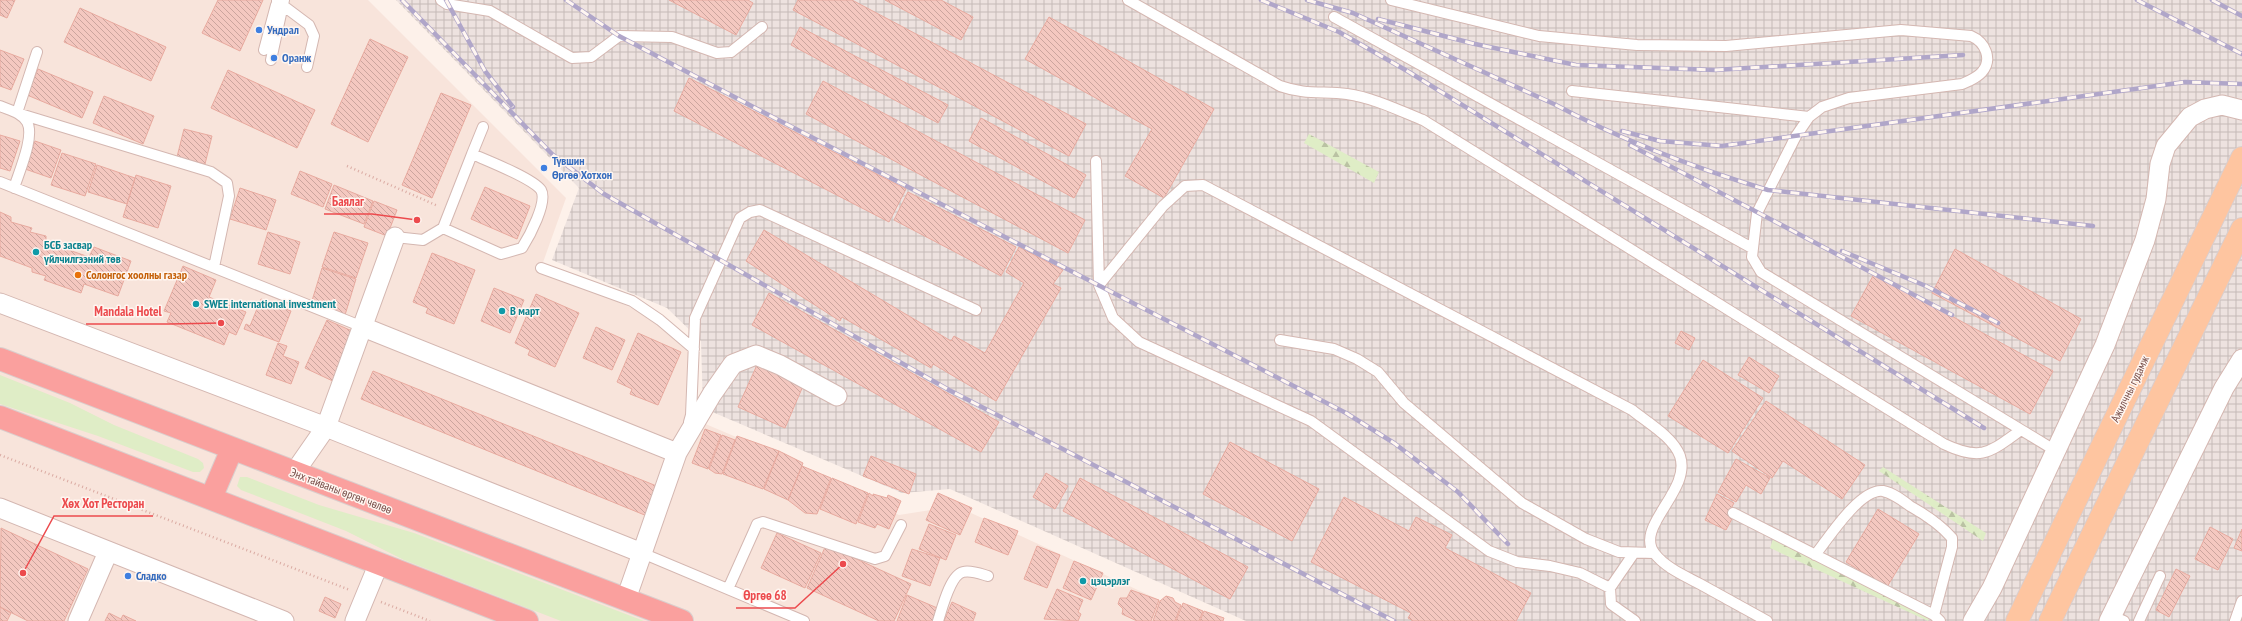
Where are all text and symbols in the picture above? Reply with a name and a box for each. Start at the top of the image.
place label: Ундрал [266,22,299,37]
marker: Ундрал [254,25,264,35]
place label: Оранж [282,50,312,65]
marker: Оранж [269,53,279,63]
place label: Түвшин Өргөө Хотхон [552,153,612,182]
marker: Түвшин Өргөө Хотхон [539,163,549,173]
callout: Баялаг [324,189,372,214]
text: Баялаг [332,193,365,210]
place label: БСБ засвар үйлчилгээний төв [43,237,121,266]
marker: БСБ засвар үйлчилгээний төв [31,247,41,257]
place label: Солонгос хоолны газар [86,267,188,282]
marker: Солонгос хоолны газар [73,270,83,280]
place label: SWEE international investment [204,296,337,311]
callout: Mandala Hotel [86,299,169,324]
marker: SWEE international investment [191,299,201,309]
text: Mandala Hotel [94,303,163,320]
place label: В март [510,303,540,318]
marker: В март [497,306,507,316]
street label: Ажилчны гудамж [2107,353,2152,424]
street label: Энх тайваны өргөн чөлөө [288,464,394,517]
callout: Хөх Хот Ресторан [54,491,153,516]
text: Хөх Хот Ресторан [62,495,145,512]
place label: Сладко [136,568,167,583]
marker: Сладко [123,571,133,581]
place label: цэцэрлэг [1091,573,1130,588]
marker: цэцэрлэг [1078,576,1088,586]
callout: Өргөө 68 [736,583,795,608]
text: Өргөө 68 [743,587,787,604]

